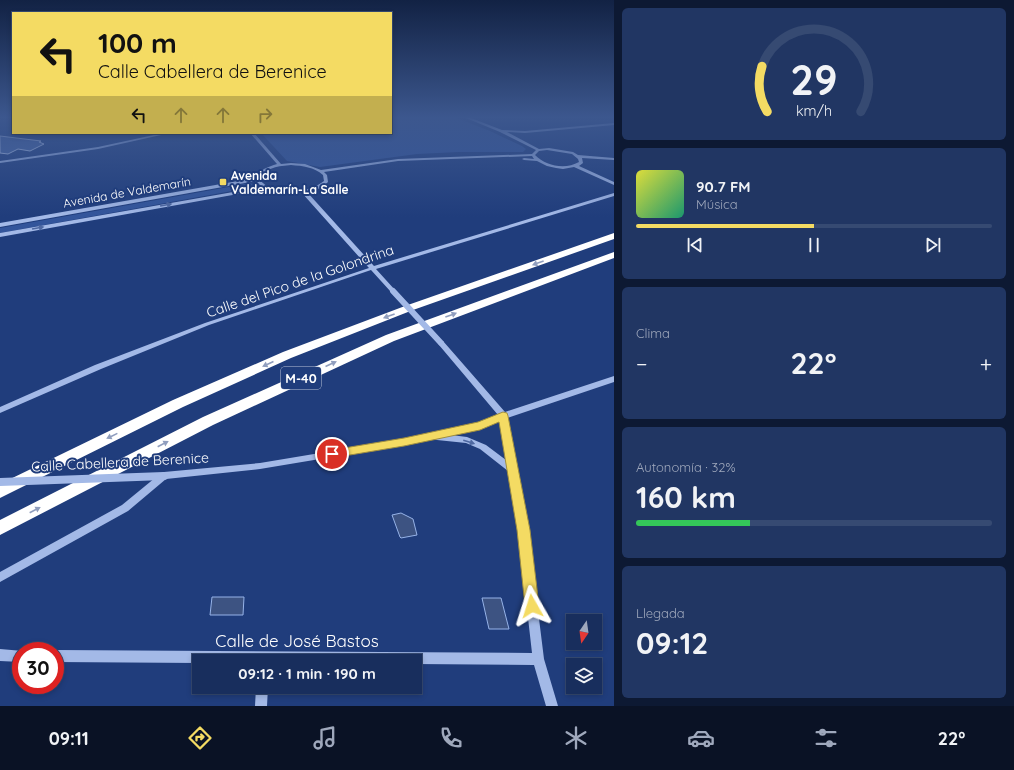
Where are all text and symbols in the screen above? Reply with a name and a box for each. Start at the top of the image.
text: 100 m [98,25,177,60]
icon: left [32,28,84,80]
text: 29 [790,53,838,105]
text: Calle Cabellera de Berenice [98,60,327,83]
text: km/h [796,101,832,119]
icon: left [128,104,150,126]
icon: ahead [170,104,192,126]
icon: ahead [212,104,234,126]
icon: right [254,104,276,126]
place label: Avenida Valdemarín-La Salle [231,168,349,197]
street label: Avenida de Valdemarín [62,173,192,211]
marker: Avenida Valdemarín-La Salle [218,177,228,187]
text: 90.7 FM [696,177,751,196]
text: Música [696,196,738,212]
one-way arrow [160,202,172,208]
one-way arrow [32,225,44,231]
icon: previous [684,234,706,256]
icon: pause [803,234,825,256]
icon: next [922,234,944,256]
street label: Calle del Pico de la Golondrina [204,240,396,322]
one-way arrow [531,261,543,267]
one-way arrow [446,312,458,318]
one-way arrow [382,314,394,320]
text: Clima [636,325,670,341]
text: 22° [791,344,836,382]
text: − [636,350,647,378]
text: + [980,350,992,378]
one-way arrow [261,361,273,367]
one-way arrow [325,361,336,367]
road number: M-40 [281,367,321,389]
one-way arrow [106,433,117,439]
pin [315,437,349,471]
one-way arrow [463,439,475,445]
one-way arrow [157,441,169,447]
icon: arrive [321,443,343,465]
street label: Calle Cabellera de Berenice [31,448,209,476]
text: Autonomía · 32% [636,459,736,475]
text: 160 km [636,478,736,516]
one-way arrow [29,507,40,513]
position arrow [511,585,553,627]
text: Llegada [636,605,685,621]
north arrow [566,614,602,650]
map controls [566,614,602,694]
text: 09:12 [636,624,708,662]
street label: Calle de José Bastos [215,630,379,651]
speed limit sign: 30 [12,642,64,694]
button: layers [566,658,602,694]
text: 09:12 · 1 min · 190 m [238,664,376,683]
icon: directions [186,724,214,752]
icon: music [311,724,339,752]
icon: phone [437,724,465,752]
icon: climate [562,724,590,752]
icon: car [687,724,715,752]
icon: filters [812,724,840,752]
text: 09:11 [49,727,89,750]
text: 22° [938,727,965,750]

